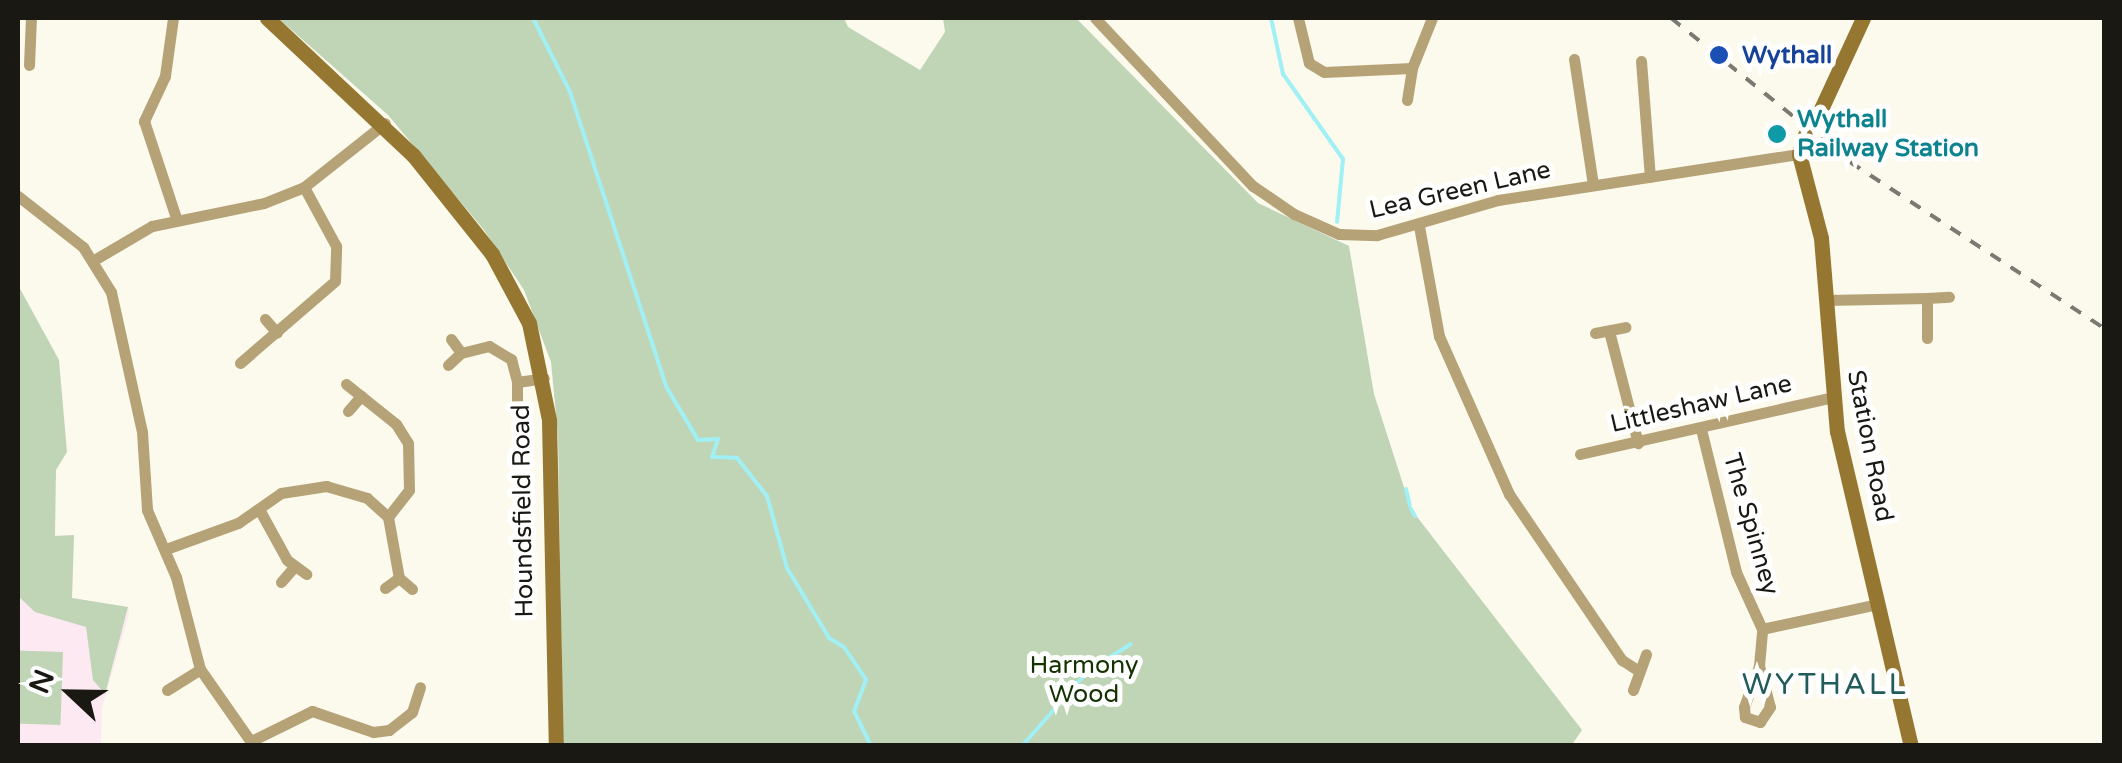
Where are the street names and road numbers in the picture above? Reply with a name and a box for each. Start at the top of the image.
street label: Lea Green Lane [1366,155,1554,225]
street label: Station Road [1841,368,1899,524]
street label: Littleshaw Lane [1607,369,1795,439]
street label: Houndsfield Road [506,404,540,618]
street label: The Spinney [1716,450,1786,598]

